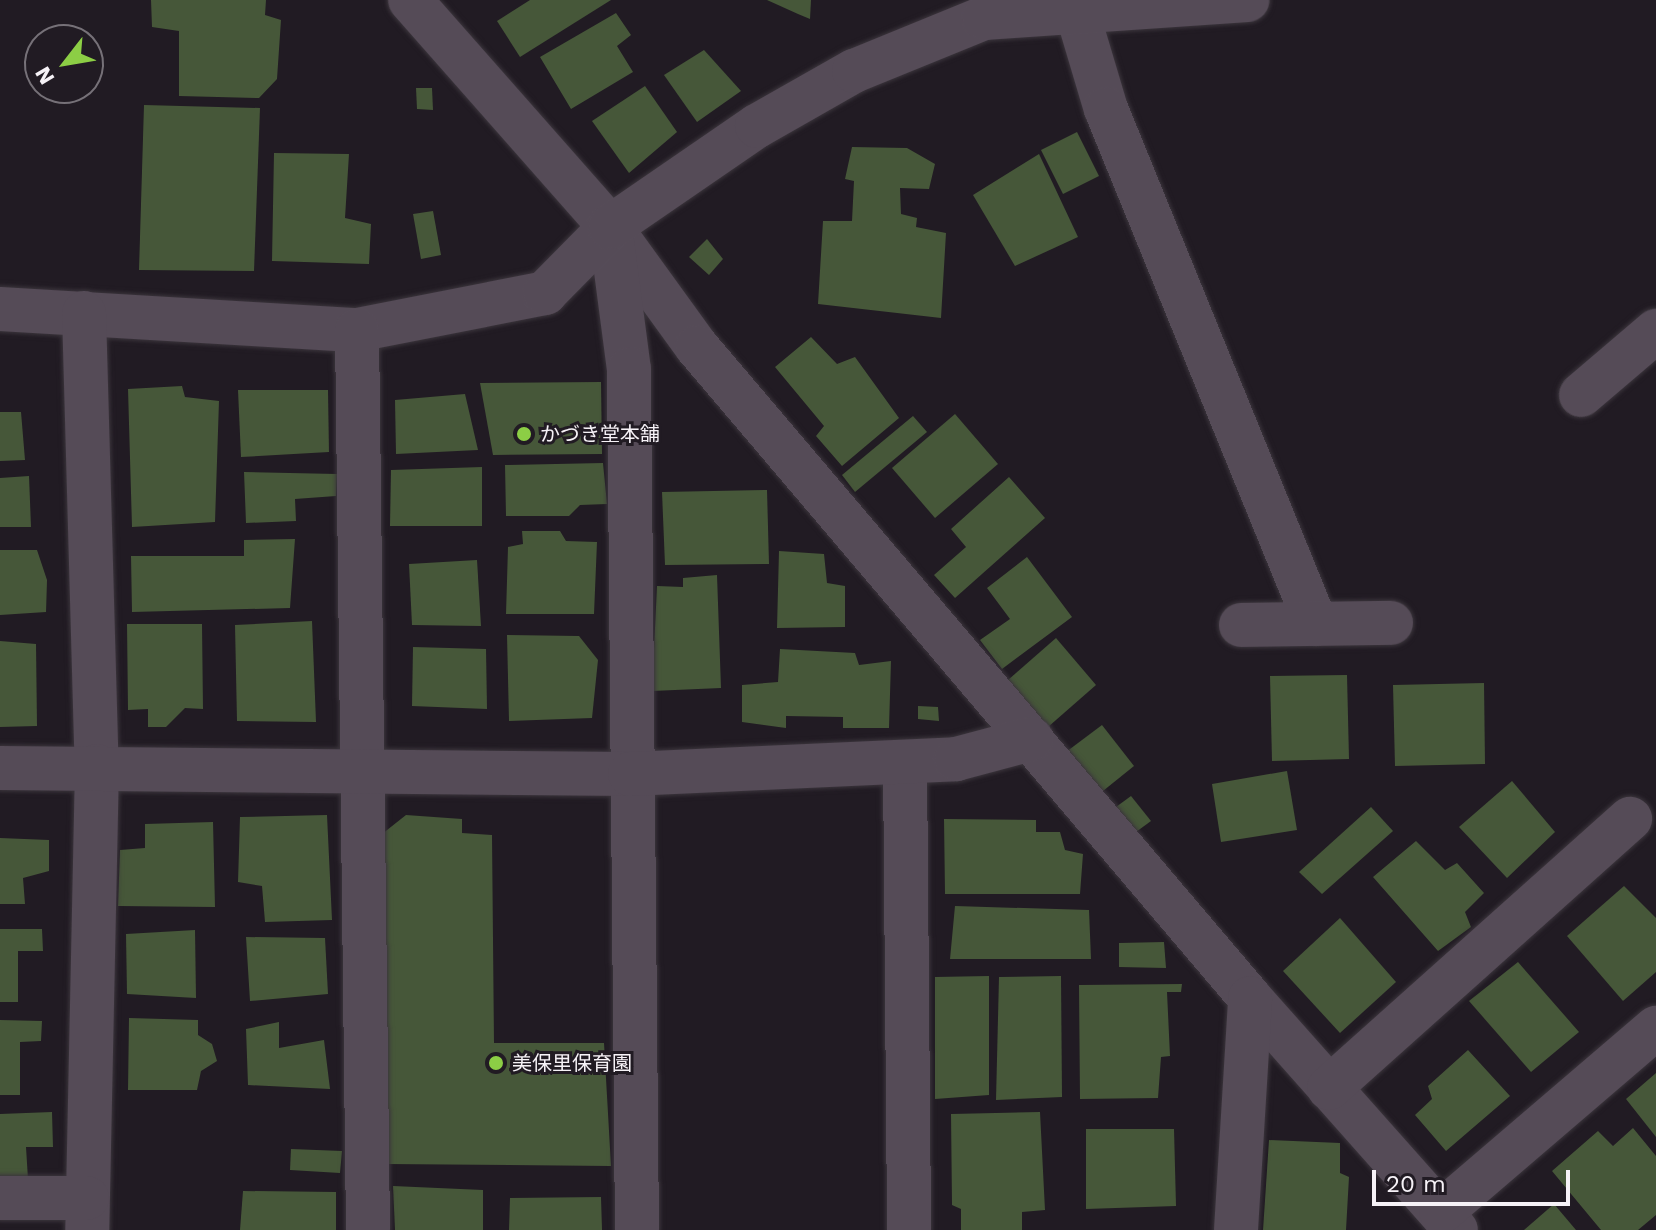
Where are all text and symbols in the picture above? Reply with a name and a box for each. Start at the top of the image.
north arrow [24,24,104,104]
text: N [30,62,60,89]
place label: かづき堂本舗 [540,422,660,446]
marker: かづき堂本舗 [515,425,533,443]
place label: 美保里保育園 [512,1051,632,1075]
marker: 美保里保育園 [487,1054,505,1072]
scale bar [1376,1154,1574,1204]
text: 20 m [1386,1170,1446,1198]

